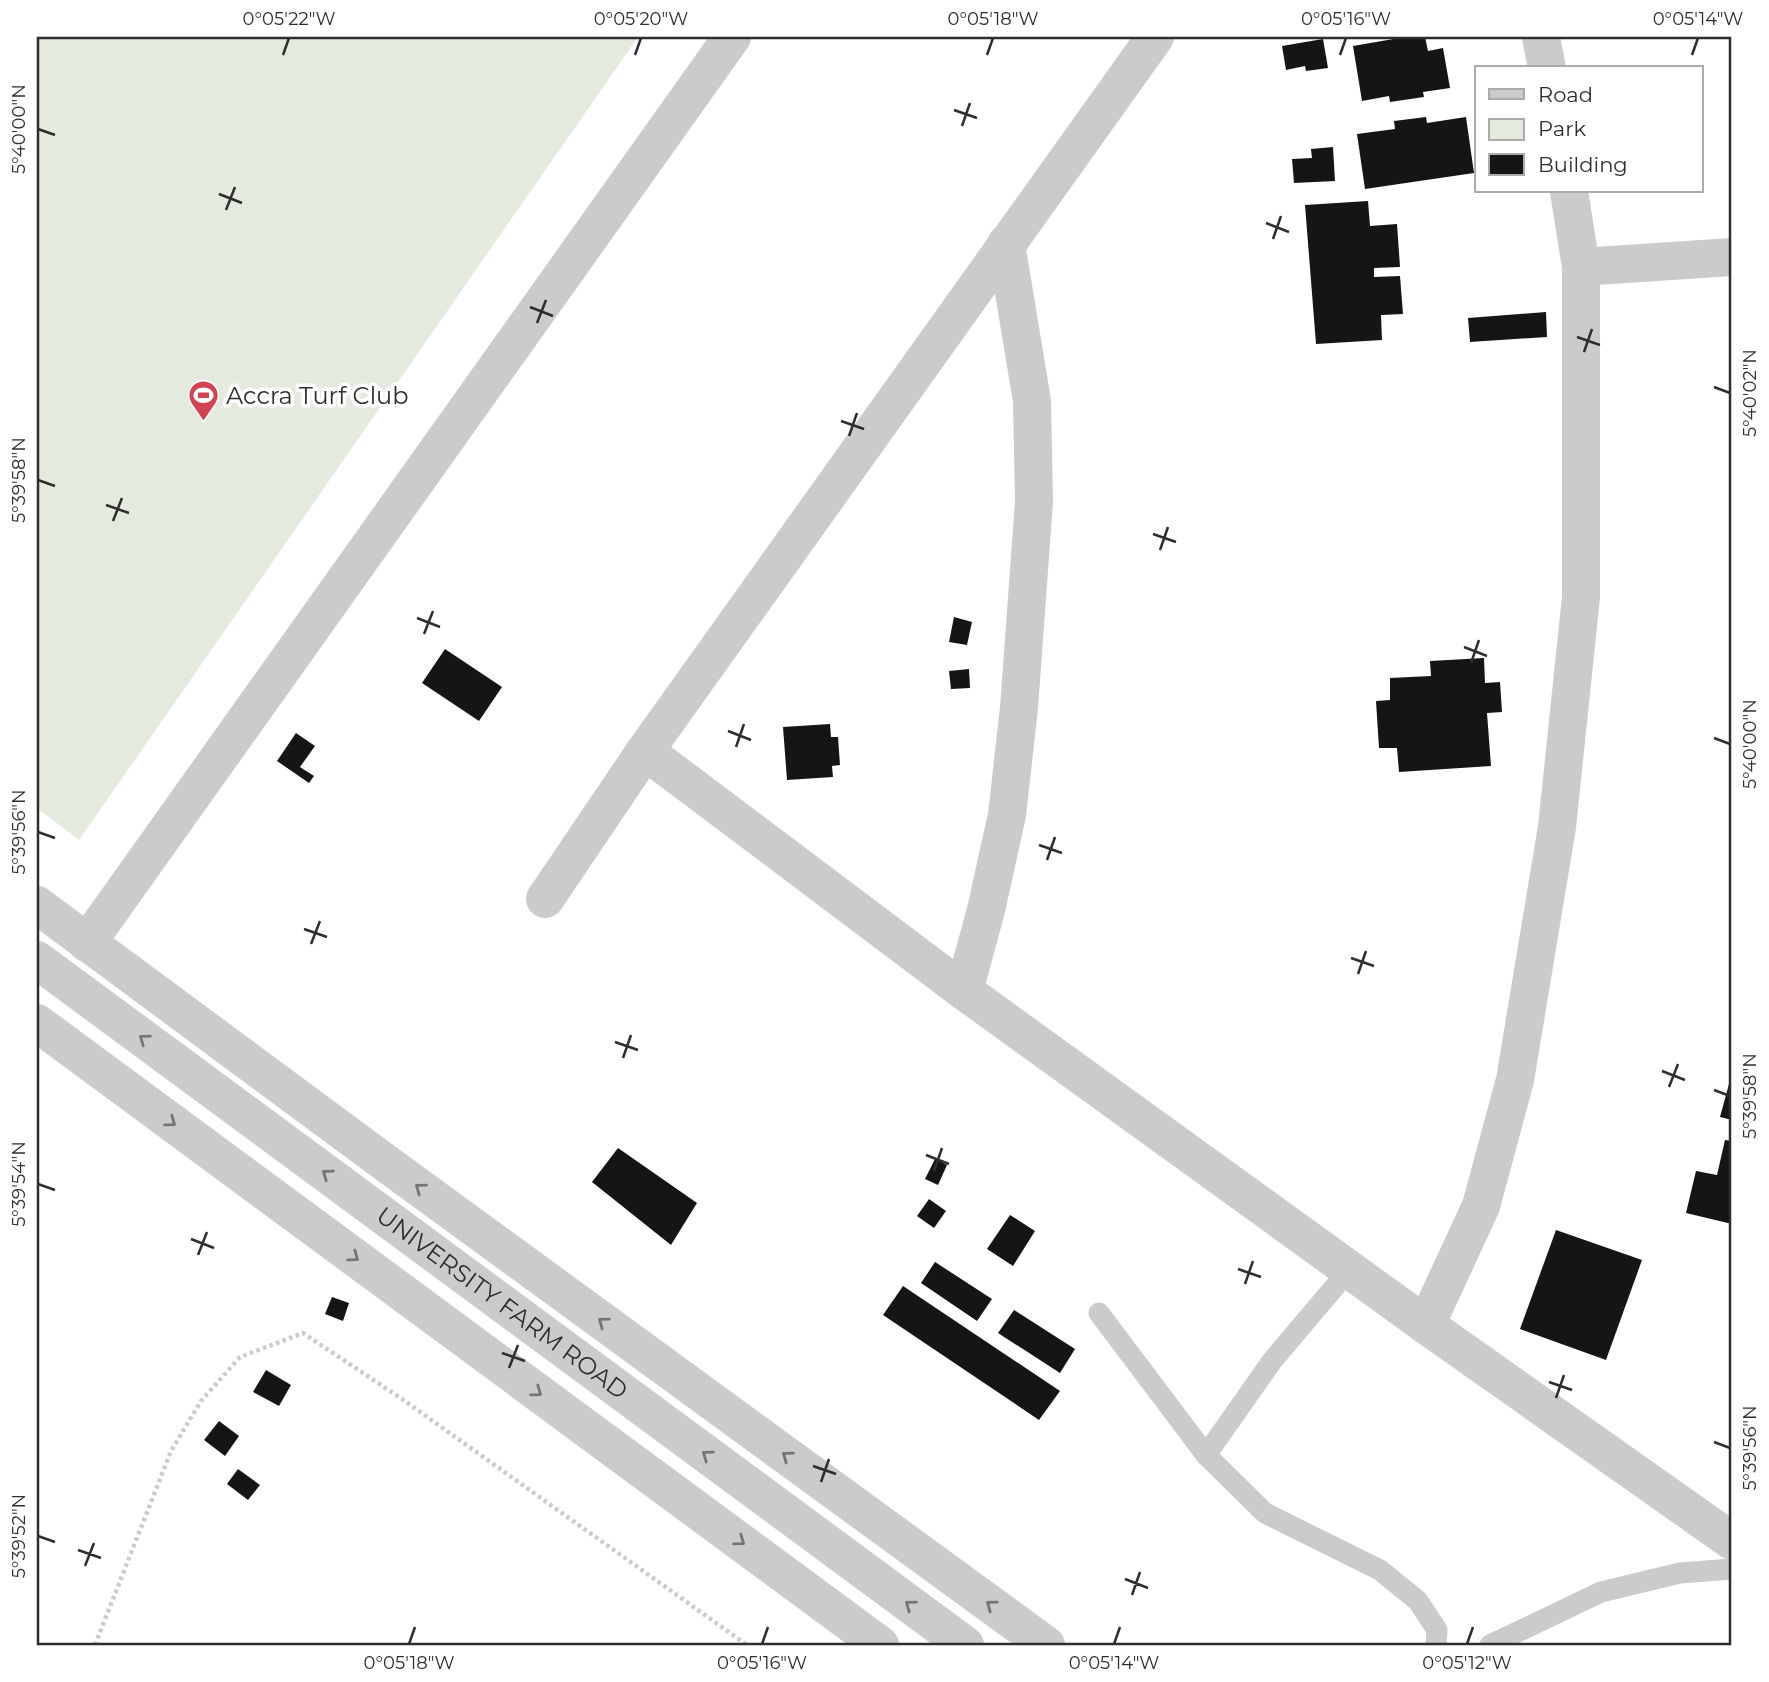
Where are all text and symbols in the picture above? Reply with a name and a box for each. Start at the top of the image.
text: 0°05'22"W [243,8,335,30]
text: 0°05'20"W [594,8,688,30]
text: 0°05'18"W [948,8,1038,30]
text: 0°05'16"W [1301,8,1391,30]
text: 0°05'14"W [1653,8,1743,30]
legend [1475,66,1702,192]
text: Road [1538,82,1593,107]
text: 5°40'00"N [8,84,30,174]
text: Park [1538,116,1586,141]
text: Building [1538,152,1628,177]
text: 5°40'02"N [1739,349,1761,437]
sports icon: Accra Turf Club [186,379,220,423]
place label: Accra Turf Club [226,381,409,410]
text: 5°39'58"N [8,437,30,523]
text: 5°40'00"N [1739,699,1761,789]
text: 5°39'56"N [8,789,30,875]
one-way arrow [139,1035,152,1048]
text: 5°39'58"N [1739,1053,1761,1139]
one-way arrow [163,1114,175,1126]
text: 5°39'54"N [8,1141,30,1227]
one-way arrow [322,1170,335,1183]
one-way arrow [415,1184,428,1196]
street label: UNIVERSITY FARM ROAD [371,1201,634,1405]
one-way arrow [346,1249,359,1261]
one-way arrow [598,1318,611,1330]
one-way arrow [529,1384,542,1396]
text: 5°39'56"N [1739,1405,1761,1491]
one-way arrow [702,1451,715,1463]
one-way arrow [782,1452,795,1465]
text: 5°39'52"N [8,1494,30,1578]
one-way arrow [732,1533,745,1546]
one-way arrow [905,1600,918,1613]
one-way arrow [986,1601,998,1613]
text: 0°05'18"W [364,1652,454,1674]
text: 0°05'16"W [717,1652,807,1674]
text: 0°05'14"W [1069,1652,1159,1674]
text: 0°05'12"W [1422,1652,1512,1674]

